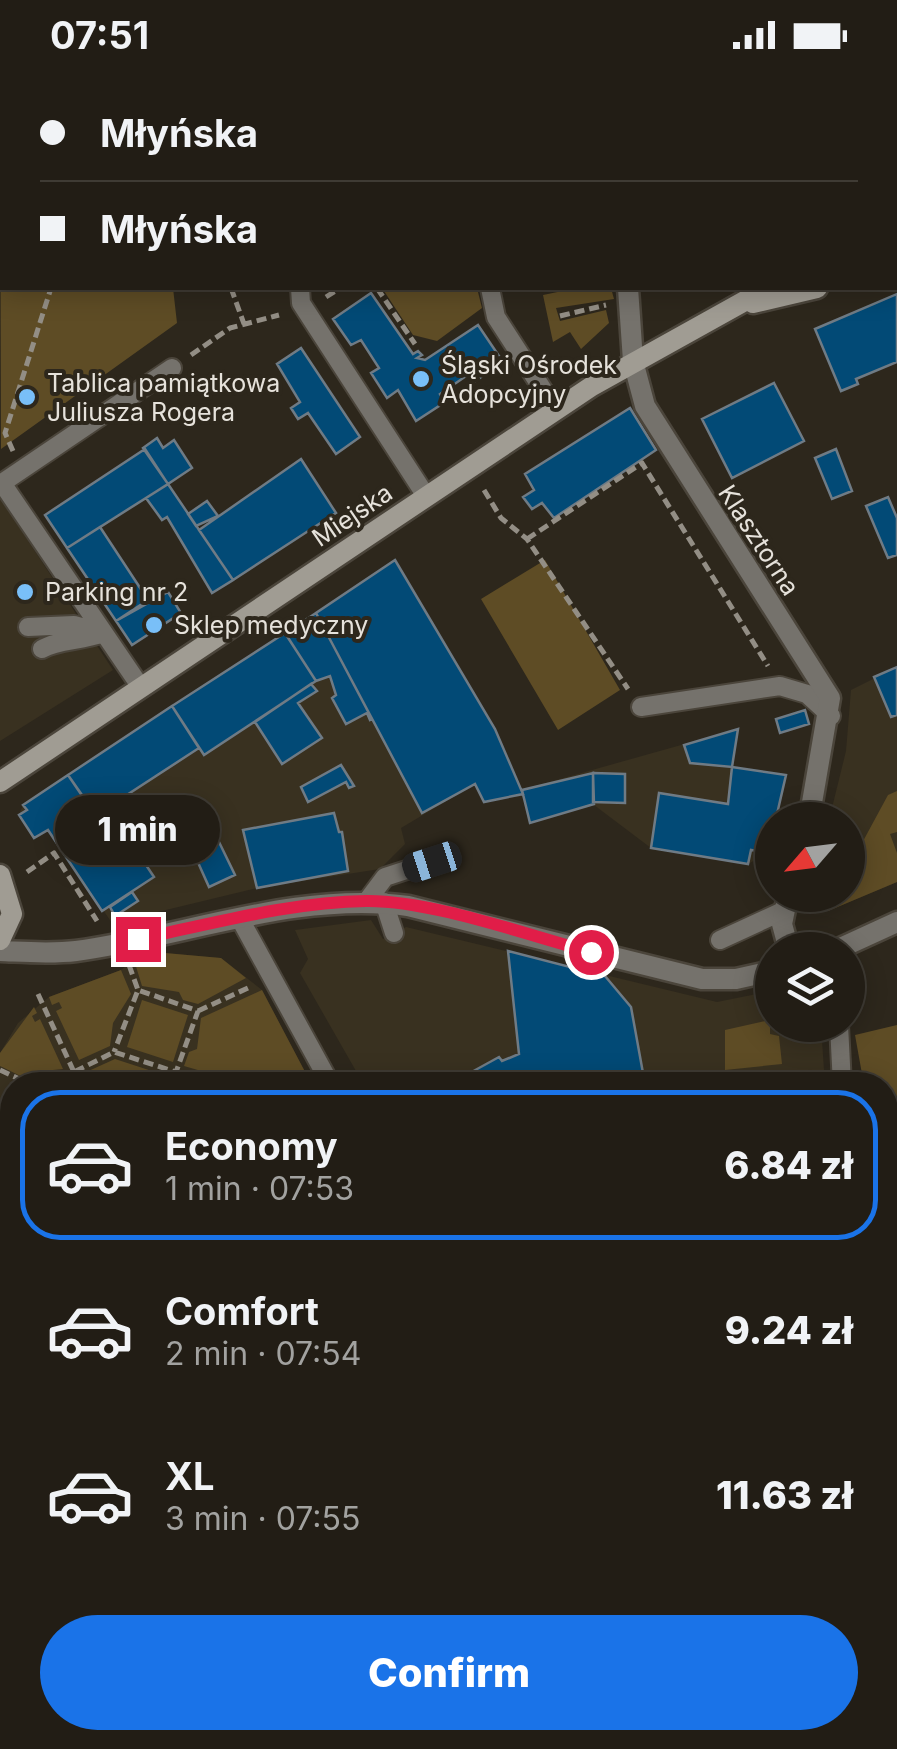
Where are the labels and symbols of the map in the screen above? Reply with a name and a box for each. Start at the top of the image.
place label: Śląski Ośrodek Adopcyjny [441,349,617,409]
place label: Tablica pamiątkowa Juliusza Rogera [47,368,280,427]
marker: Śląski Ośrodek Adopcyjny [410,368,432,390]
marker: Tablica pamiątkowa Juliusza Rogera [16,386,38,408]
street label: Miejska [306,477,398,553]
street label: Klasztorna [712,479,806,601]
place label: Parking nr 2 [45,577,188,607]
marker: Parking nr 2 [14,581,36,603]
place label: Sklep medyczny [174,610,368,640]
marker: Sklep medyczny [143,614,165,636]
callout: 1 min [56,794,220,864]
north arrow [755,802,865,912]
car [399,838,465,886]
route end [116,917,161,962]
route start [569,930,614,975]

